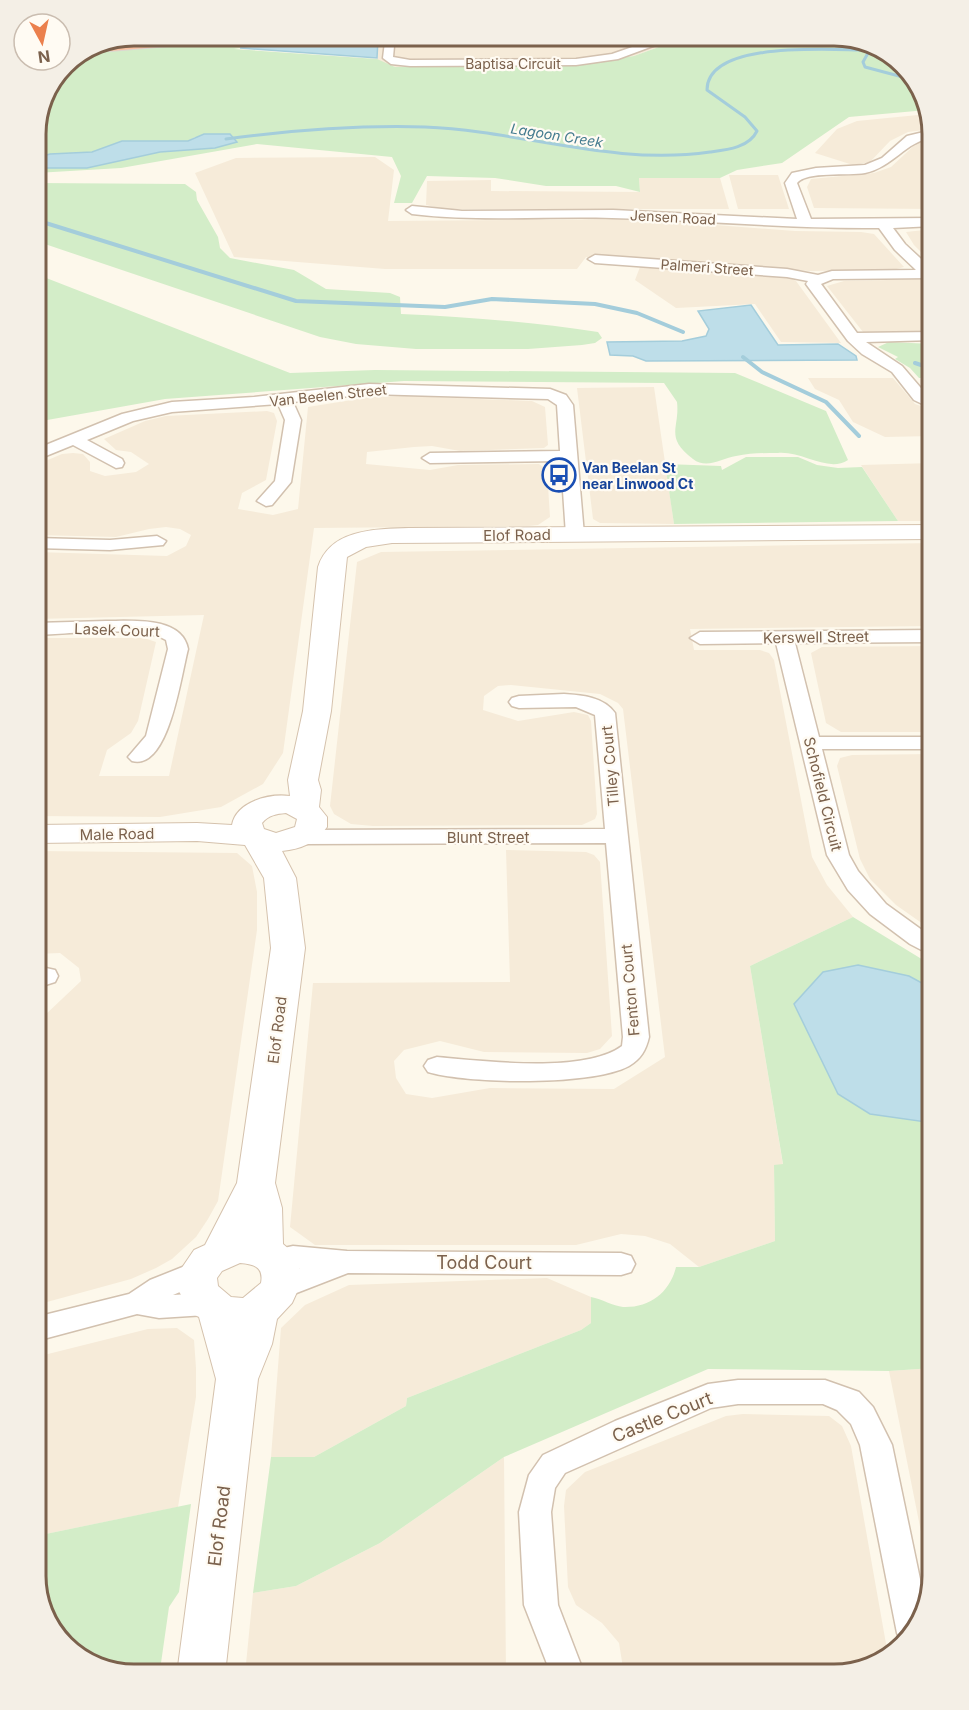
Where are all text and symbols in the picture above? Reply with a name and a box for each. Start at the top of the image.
north arrow [12,12,72,72]
text: N [37,46,52,68]
street label: Baptisa Circuit [465,55,561,72]
water label: Lagoon Creek [510,119,605,151]
street label: Jensen Road [630,206,716,228]
street label: Palmeri Street [660,255,754,279]
street label: Van Beelen Street [269,380,388,410]
bus stop icon: Van Beelan St near Linwood Ct [541,457,577,493]
place label: Van Beelan St near Linwood Ct [582,459,693,492]
street label: Elof Road [483,525,551,545]
street label: Lasek Court [74,619,160,641]
street label: Kerswell Street [763,627,869,647]
street label: Tilley Court [597,725,623,807]
street label: Schofield Circuit [800,735,846,853]
street label: Male Road [79,824,155,844]
street label: Blunt Street [447,828,529,847]
street label: Fenton Court [617,943,643,1037]
street label: Elof Road [263,995,291,1065]
street label: Todd Court [436,1252,532,1273]
street label: Castle Court [609,1387,715,1447]
street label: Elof Road [204,1484,234,1568]

